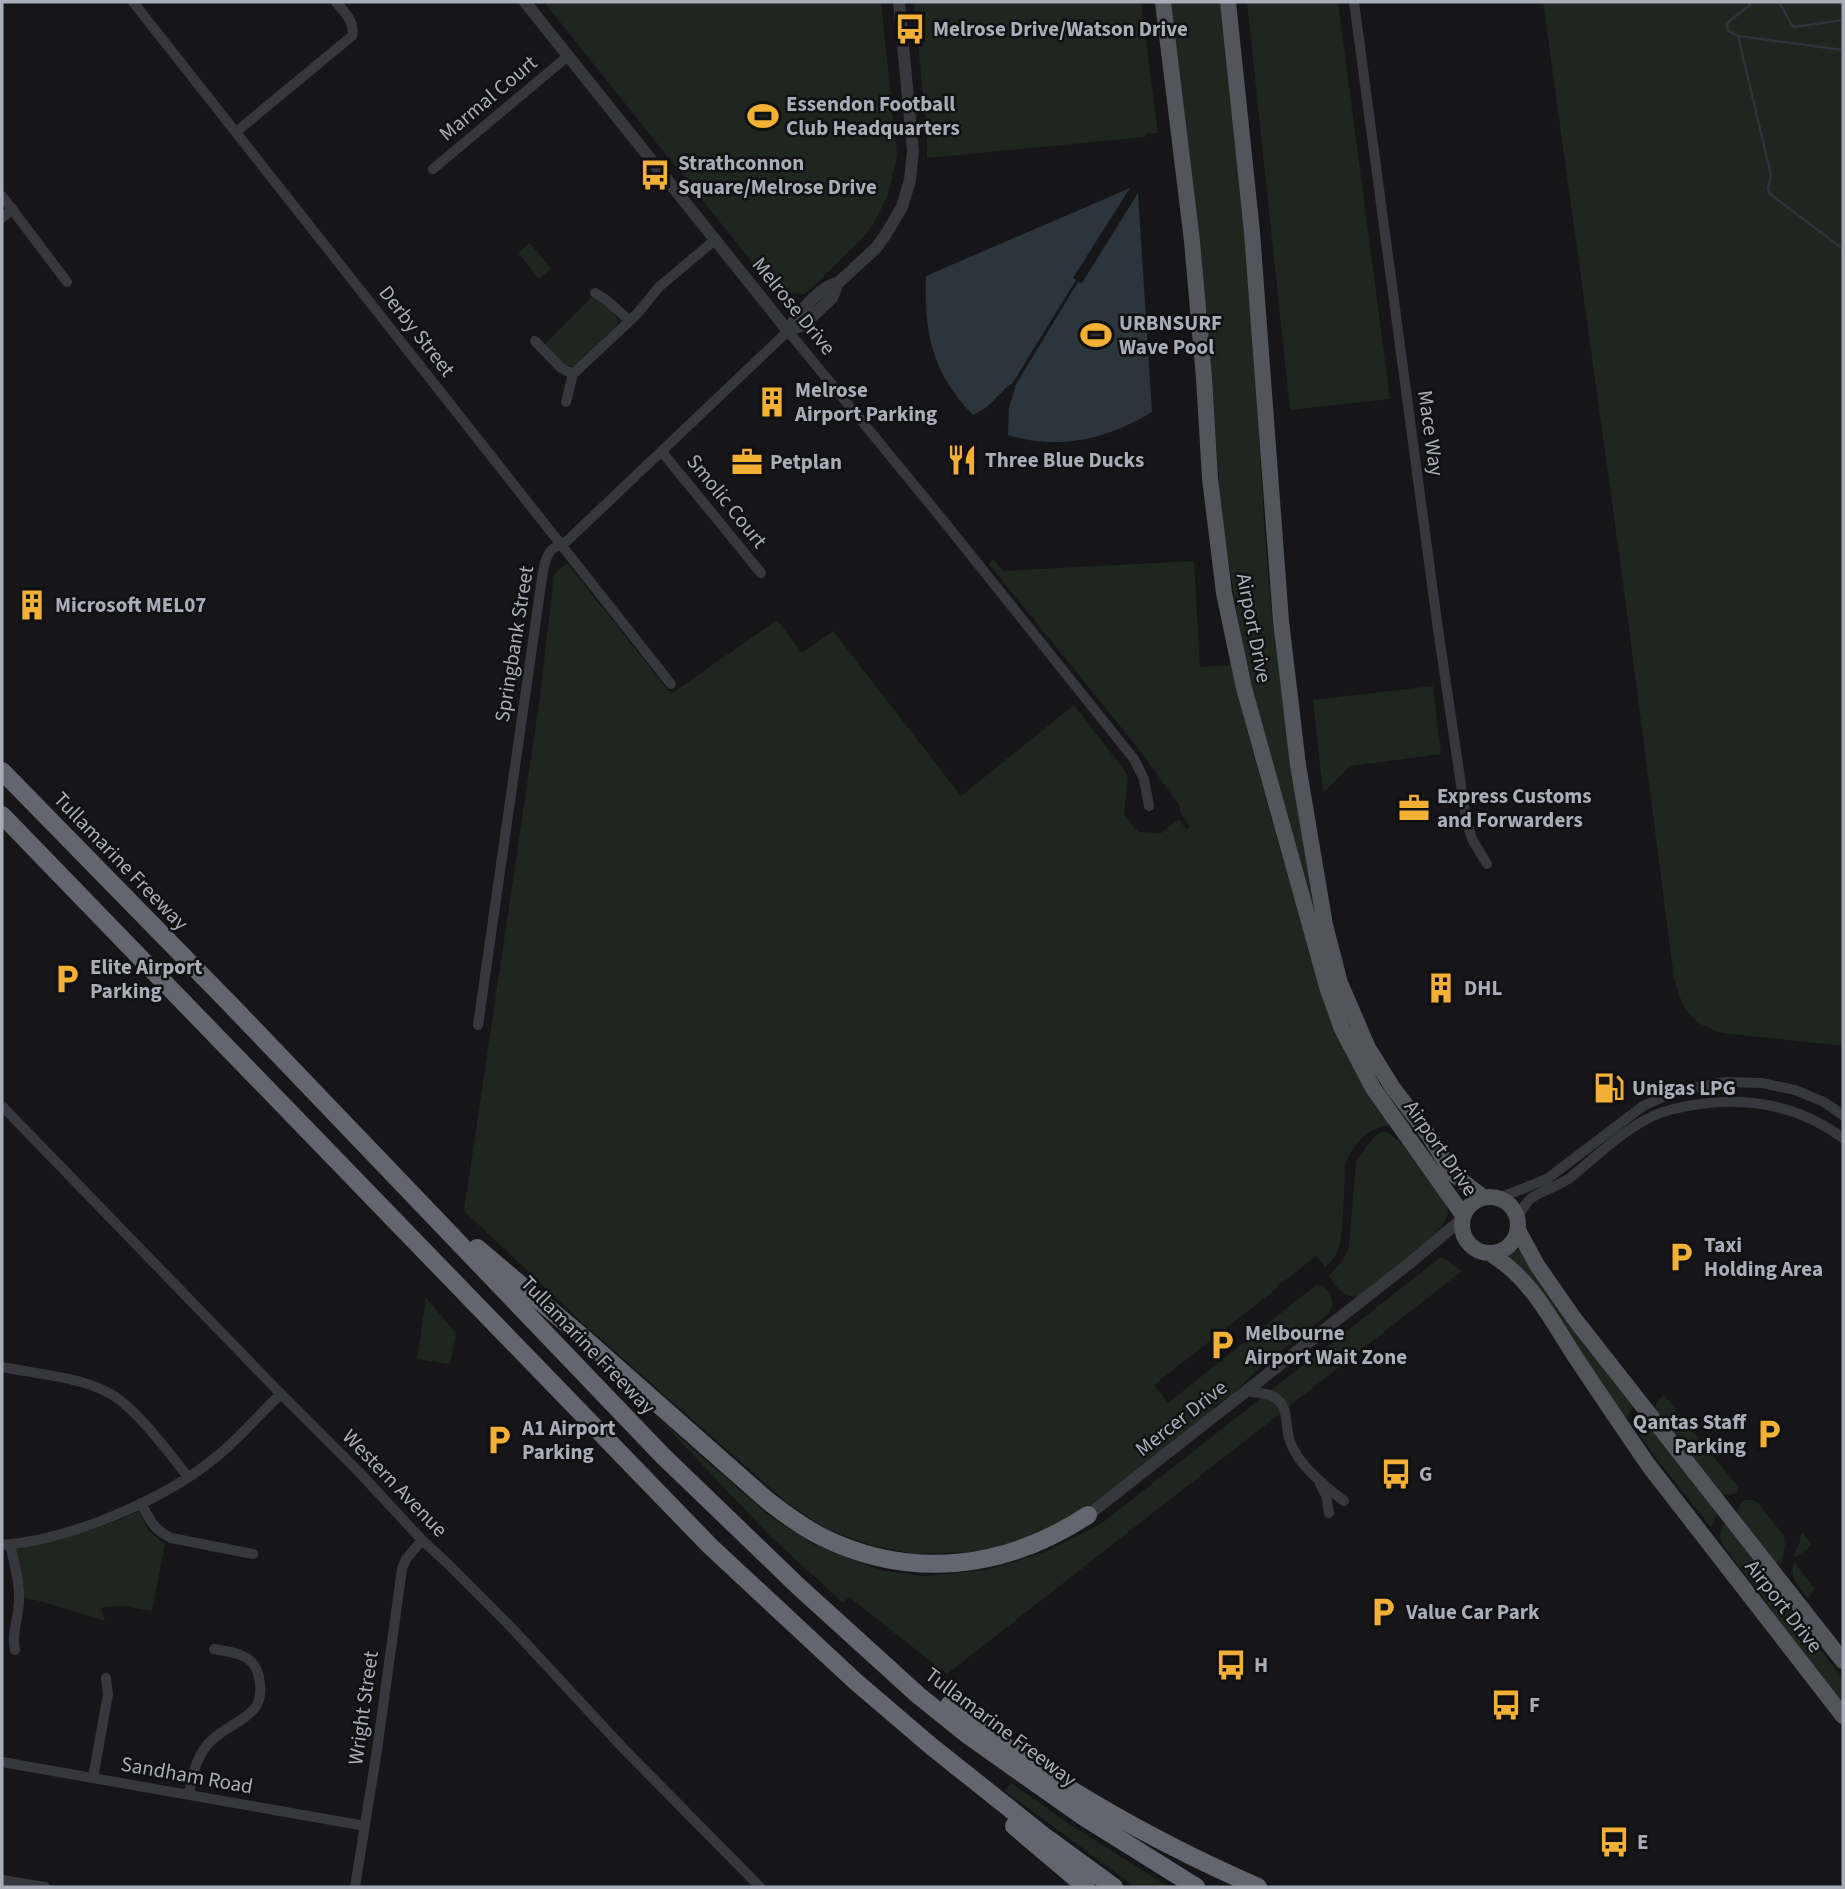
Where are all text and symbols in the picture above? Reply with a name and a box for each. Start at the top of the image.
bus stop icon: Melrose Drive/Watson Drive [893,12,927,46]
place label: Melrose Drive/Watson Drive [933,14,1188,44]
street label: Marmal Court [432,48,544,148]
place label: Essendon Football Club Headquarters [786,89,960,143]
sports icon: Essendon Football Club Headquarters [746,99,780,133]
place label: Strathconnon Square/Melrose Drive [678,148,877,202]
bus stop icon: Strathconnon Square/Melrose Drive [638,158,672,192]
street label: Melrose Drive [745,251,843,361]
street label: Derby Street [372,279,462,383]
place label: URBNSURF Wave Pool [1119,308,1222,362]
sports icon: URBNSURF Wave Pool [1079,318,1113,352]
place label: Melrose Airport Parking [794,375,937,429]
building icon: Melrose Airport Parking [755,385,789,419]
street label: Mace Way [1410,388,1452,478]
restaurant icon: Three Blue Ducks [945,443,979,477]
office icon: Petplan [730,445,764,479]
place label: Three Blue Ducks [985,445,1144,475]
street label: Smolic Court [680,447,774,555]
place label: Petplan [770,447,842,477]
street label: Springbank Street [487,564,541,724]
street label: Airport Drive [1229,571,1279,685]
building icon: Microsoft MEL07 [15,588,49,622]
place label: Microsoft MEL07 [55,590,206,620]
place label: Express Customs and Forwarders [1437,781,1592,835]
street label: Tullamarine Freeway [47,785,195,937]
office icon: Express Customs and Forwarders [1397,791,1431,825]
place label: Elite Airport Parking [90,952,202,1006]
parking icon: Elite Airport Parking [50,962,84,996]
building icon: DHL [1424,971,1458,1005]
place label: DHL [1464,973,1502,1003]
fuel station icon: Unigas LPG [1592,1071,1626,1105]
place label: Unigas LPG [1632,1073,1736,1103]
street label: Airport Drive [1397,1094,1485,1202]
place label: Taxi Holding Area [1704,1230,1823,1284]
parking icon: Taxi Holding Area [1664,1240,1698,1274]
street label: Tullamarine Freeway [514,1269,662,1421]
place label: Melbourne Airport Wait Zone [1244,1318,1407,1372]
parking icon: Melbourne Airport Wait Zone [1205,1328,1239,1362]
street label: Mercer Drive [1129,1373,1233,1463]
place label: Qantas Staff Parking [1633,1407,1747,1461]
place label: A1 Airport Parking [521,1413,616,1467]
parking icon: Qantas Staff Parking [1752,1417,1786,1451]
street label: Western Avenue [336,1422,454,1544]
parking icon: A1 Airport Parking [482,1423,516,1457]
bus stop icon: G [1379,1457,1413,1491]
place label: G [1419,1459,1432,1489]
street label: Airport Drive [1738,1553,1830,1659]
parking icon: Value Car Park [1366,1595,1400,1629]
place label: Value Car Park [1405,1597,1540,1627]
bus stop icon: H [1214,1648,1248,1682]
street label: Wright Street [340,1649,386,1767]
place label: H [1254,1650,1268,1680]
street label: Tullamarine Freeway [919,1660,1083,1794]
bus stop icon: F [1489,1688,1523,1722]
place label: F [1529,1690,1540,1720]
street label: Sandham Road [119,1749,255,1801]
bus stop icon: E [1597,1825,1631,1859]
place label: E [1637,1827,1649,1857]

